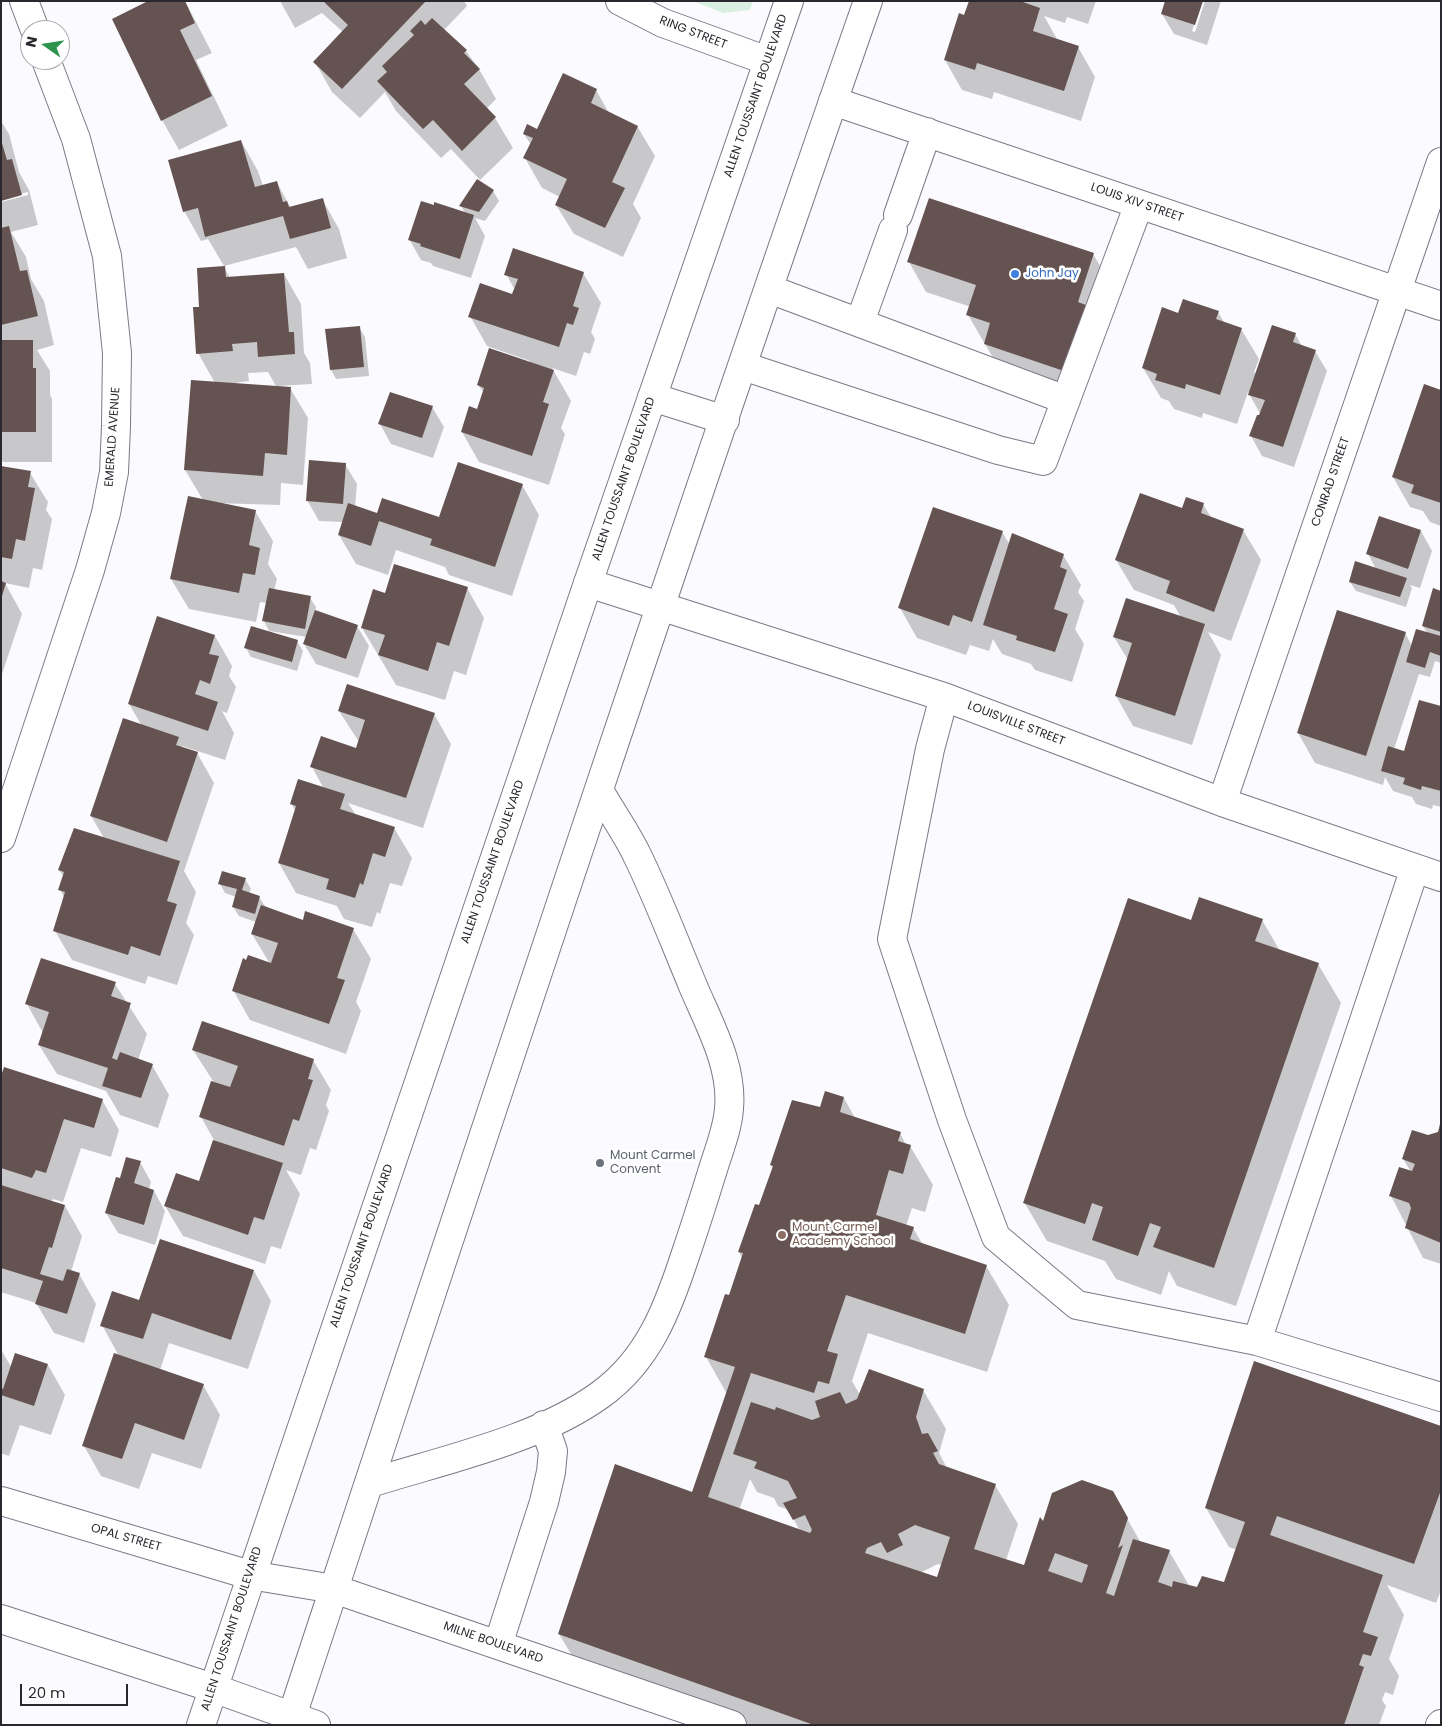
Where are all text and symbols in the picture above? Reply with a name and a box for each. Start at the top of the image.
street label: ALLEN TOUSSAINT BOULEVARD [721,12,791,180]
street label: RING STREET [657,14,729,52]
north arrow [20,20,70,70]
text: N [20,34,42,49]
street label: LOUIS XIV STREET [1089,180,1185,226]
place label: John Jay [1025,267,1079,281]
marker: John Jay [1009,268,1021,280]
street label: EMERALD AVENUE [102,387,124,487]
street label: ALLEN TOUSSAINT BOULEVARD [589,395,659,563]
street label: CONRAD STREET [1309,435,1353,529]
street label: LOUISVILLE STREET [965,699,1067,749]
street label: ALLEN TOUSSAINT BOULEVARD [458,778,528,946]
place label: Mount Carmel Convent [610,1149,696,1177]
marker: Mount Carmel Convent [594,1157,606,1169]
street label: ALLEN TOUSSAINT BOULEVARD [327,1162,397,1330]
place label: Mount Carmel Academy School [792,1221,894,1249]
marker: Mount Carmel Academy School [776,1229,788,1241]
street label: OPAL STREET [89,1521,163,1555]
street label: ALLEN TOUSSAINT BOULEVARD [199,1545,265,1713]
street label: MILNE BOULEVARD [441,1619,545,1667]
scale bar [22,1674,130,1706]
text: 20 m [28,1682,66,1703]

